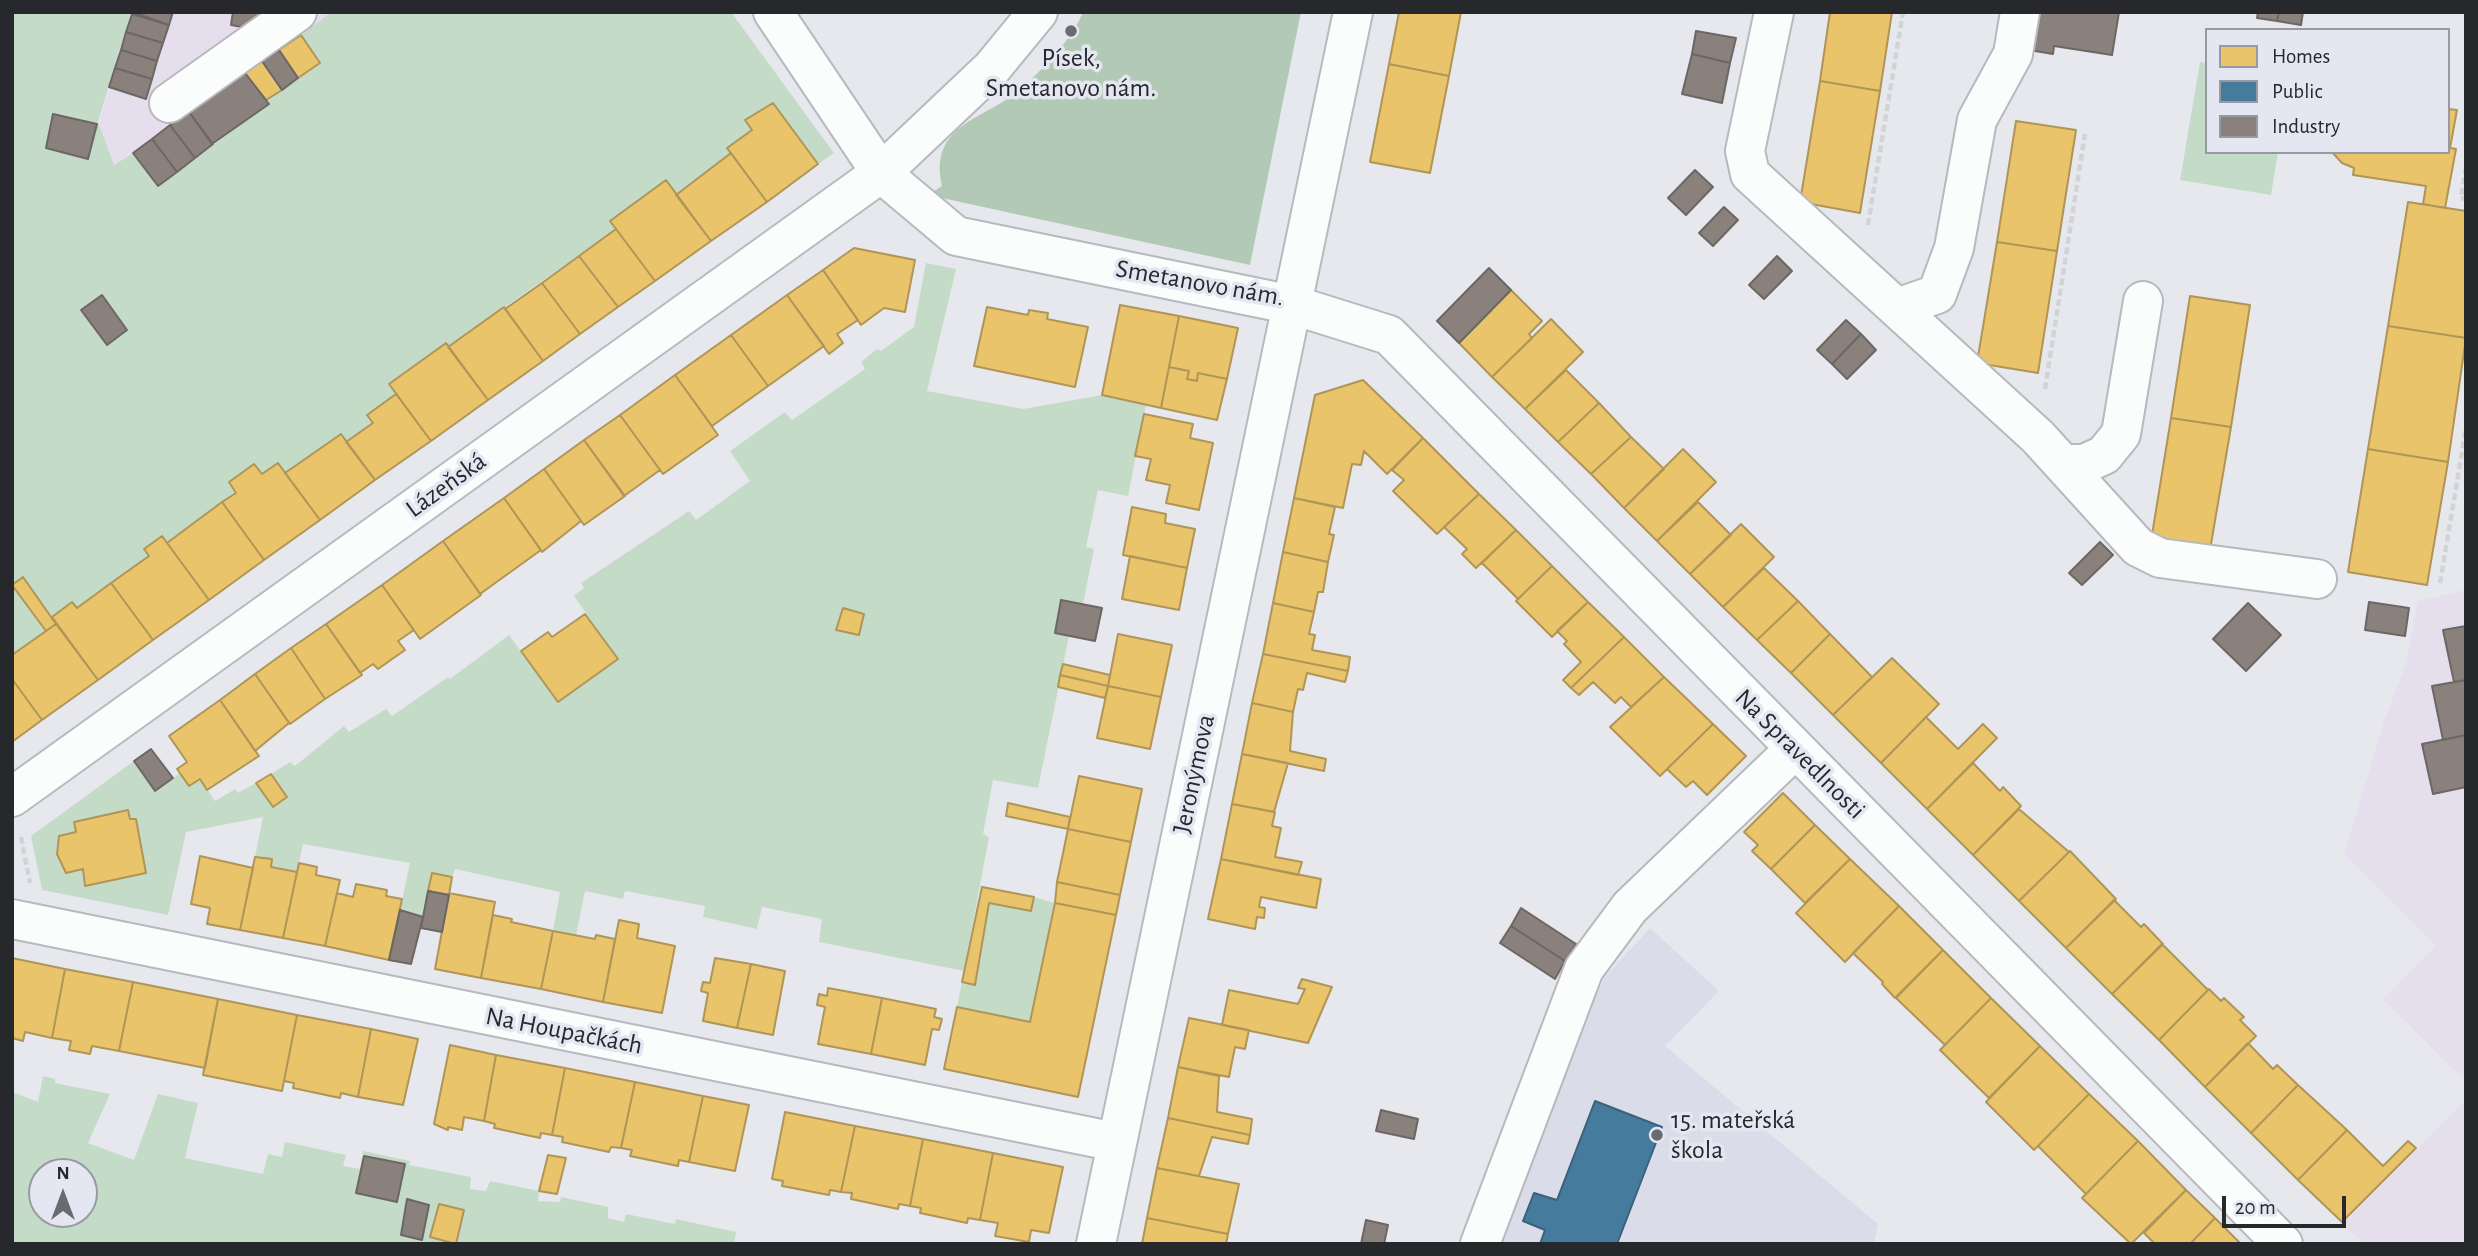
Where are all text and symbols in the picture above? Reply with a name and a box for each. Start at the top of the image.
marker: Písek, Smetanovo nám. [1063,23,1079,39]
legend [2205,28,2450,154]
place label: Písek, Smetanovo nám. [986,42,1156,104]
text: Homes [2272,46,2330,67]
text: Public [2272,81,2322,102]
text: Industry [2272,116,2340,137]
street label: Smetanovo nám. [1113,253,1287,313]
street label: Lázeňská [400,445,492,525]
street label: Na Spravedlnosti [1728,682,1872,826]
street label: Jeronýmova [1166,712,1222,836]
street label: Na Houpačkách [483,1001,645,1061]
place label: 15. mateřská škola [1671,1104,1795,1166]
marker: 15. mateřská škola [1649,1127,1665,1143]
north arrow [28,1158,98,1228]
text: N [56,1164,70,1183]
scale bar [2226,1182,2350,1226]
text: 20 m [2235,1197,2276,1218]

